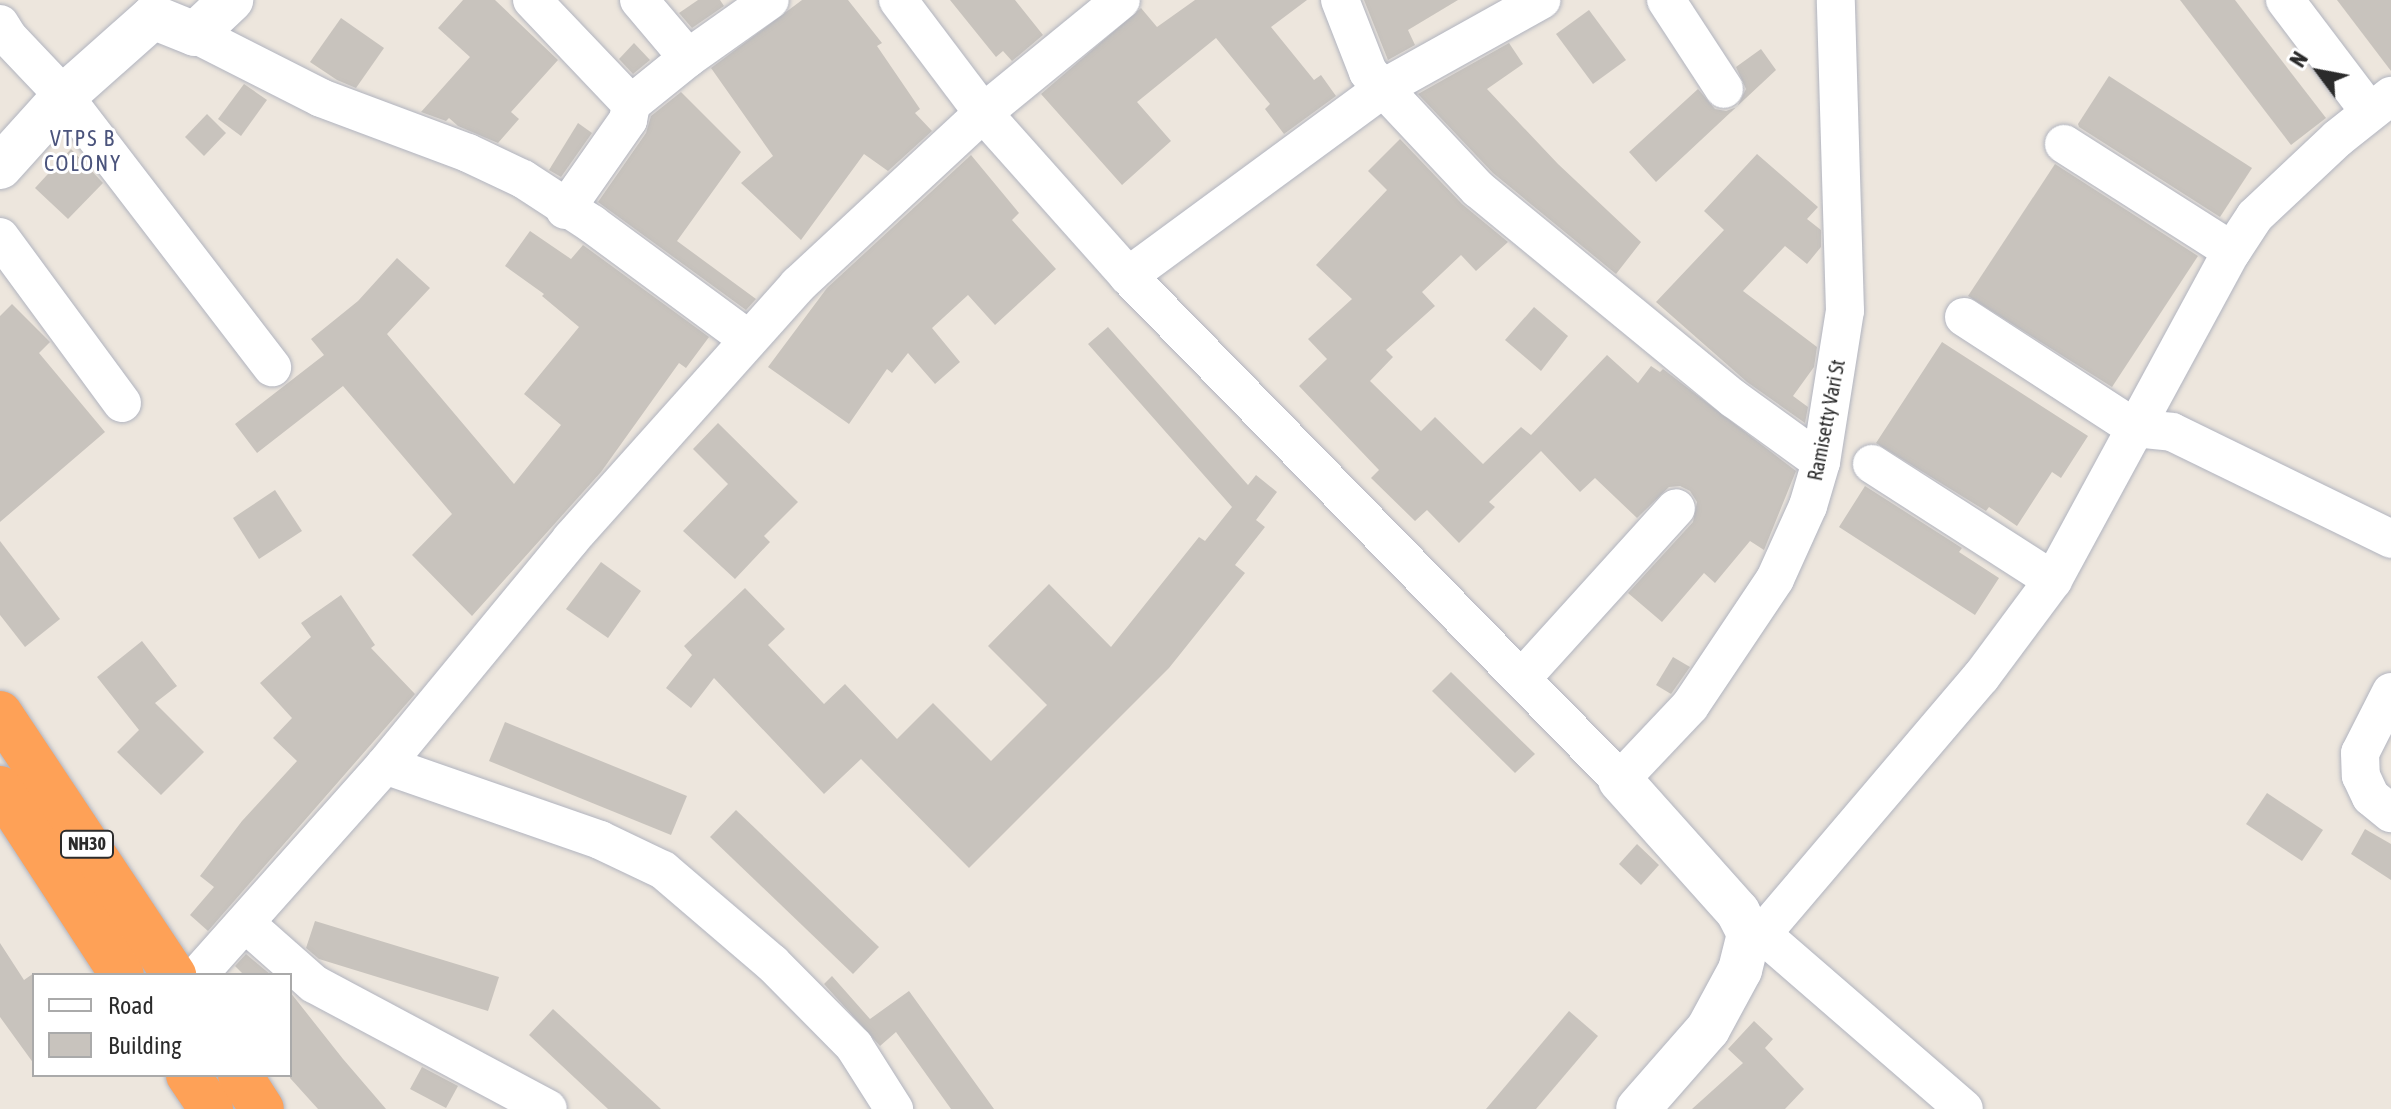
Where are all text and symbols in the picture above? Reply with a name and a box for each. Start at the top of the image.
north arrow [2279,32,2359,112]
text: N [2284,47,2313,72]
district label: VTPS B COLONY [44,125,122,176]
street label: Ramisetty Vari St [1803,357,1849,483]
road number: NH30 [59,830,115,858]
legend [32,973,292,1077]
text: Road [108,992,154,1019]
text: Building [108,1032,181,1059]

